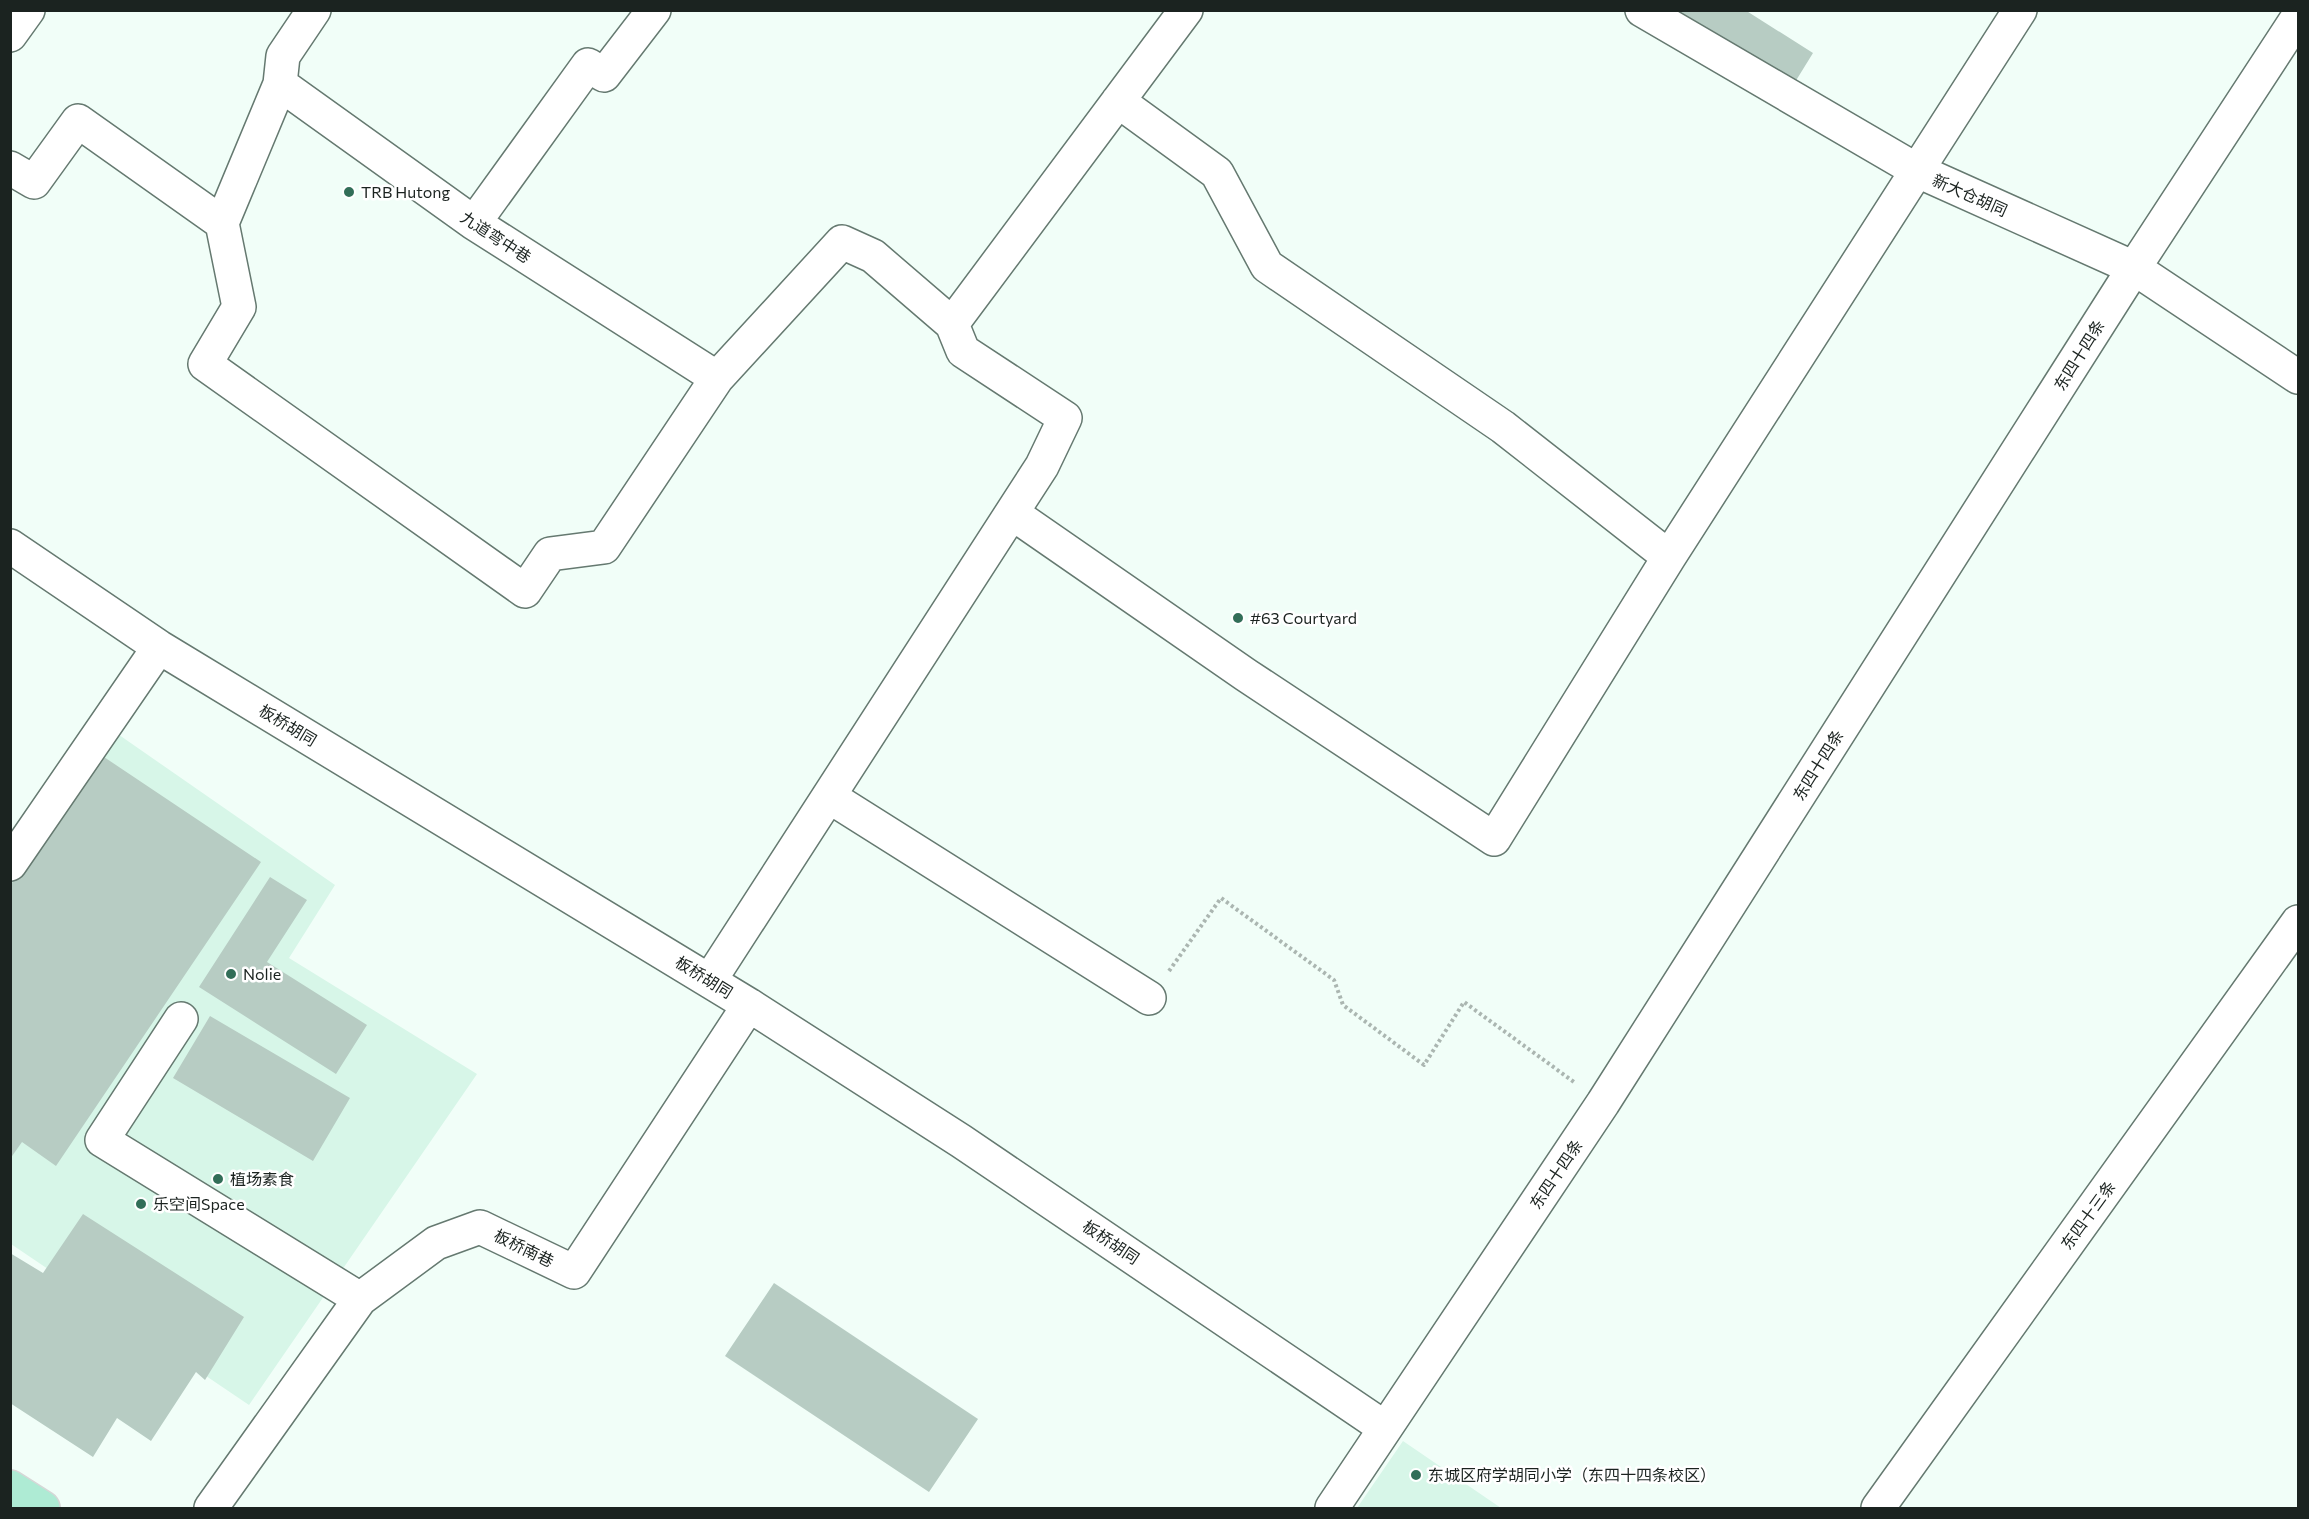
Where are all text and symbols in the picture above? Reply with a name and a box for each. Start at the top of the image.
street label: 新大仓胡同 [1930,170,2011,219]
place label: TRB Hutong [361,182,450,201]
marker: TRB Hutong [342,185,356,199]
street label: 九道弯中巷 [458,207,535,266]
street label: 东四十四条 [2049,316,2108,394]
place label: #63 Courtyard [1250,608,1357,627]
marker: #63 Courtyard [1231,611,1245,625]
street label: 板桥胡同 [256,700,321,749]
street label: 东四十四条 [1788,726,1847,804]
street label: 板桥胡同 [672,952,736,1002]
place label: Nolie [243,964,281,983]
marker: Nolie [224,967,238,981]
street label: 东四十四条 [1525,1135,1586,1212]
place label: 植场素食 [230,1169,294,1188]
marker: 植场素食 [211,1172,225,1186]
street label: 东四十三条 [2056,1177,2119,1253]
place label: 乐空间Space [153,1194,245,1213]
marker: 乐空间Space [134,1197,148,1211]
street label: 板桥胡同 [1079,1216,1143,1267]
street label: 板桥南巷 [491,1225,557,1270]
place label: 东城区府学胡同小学（东四十四条校区） [1428,1465,1716,1484]
marker: 东城区府学胡同小学（东四十四条校区） [1409,1468,1423,1482]

